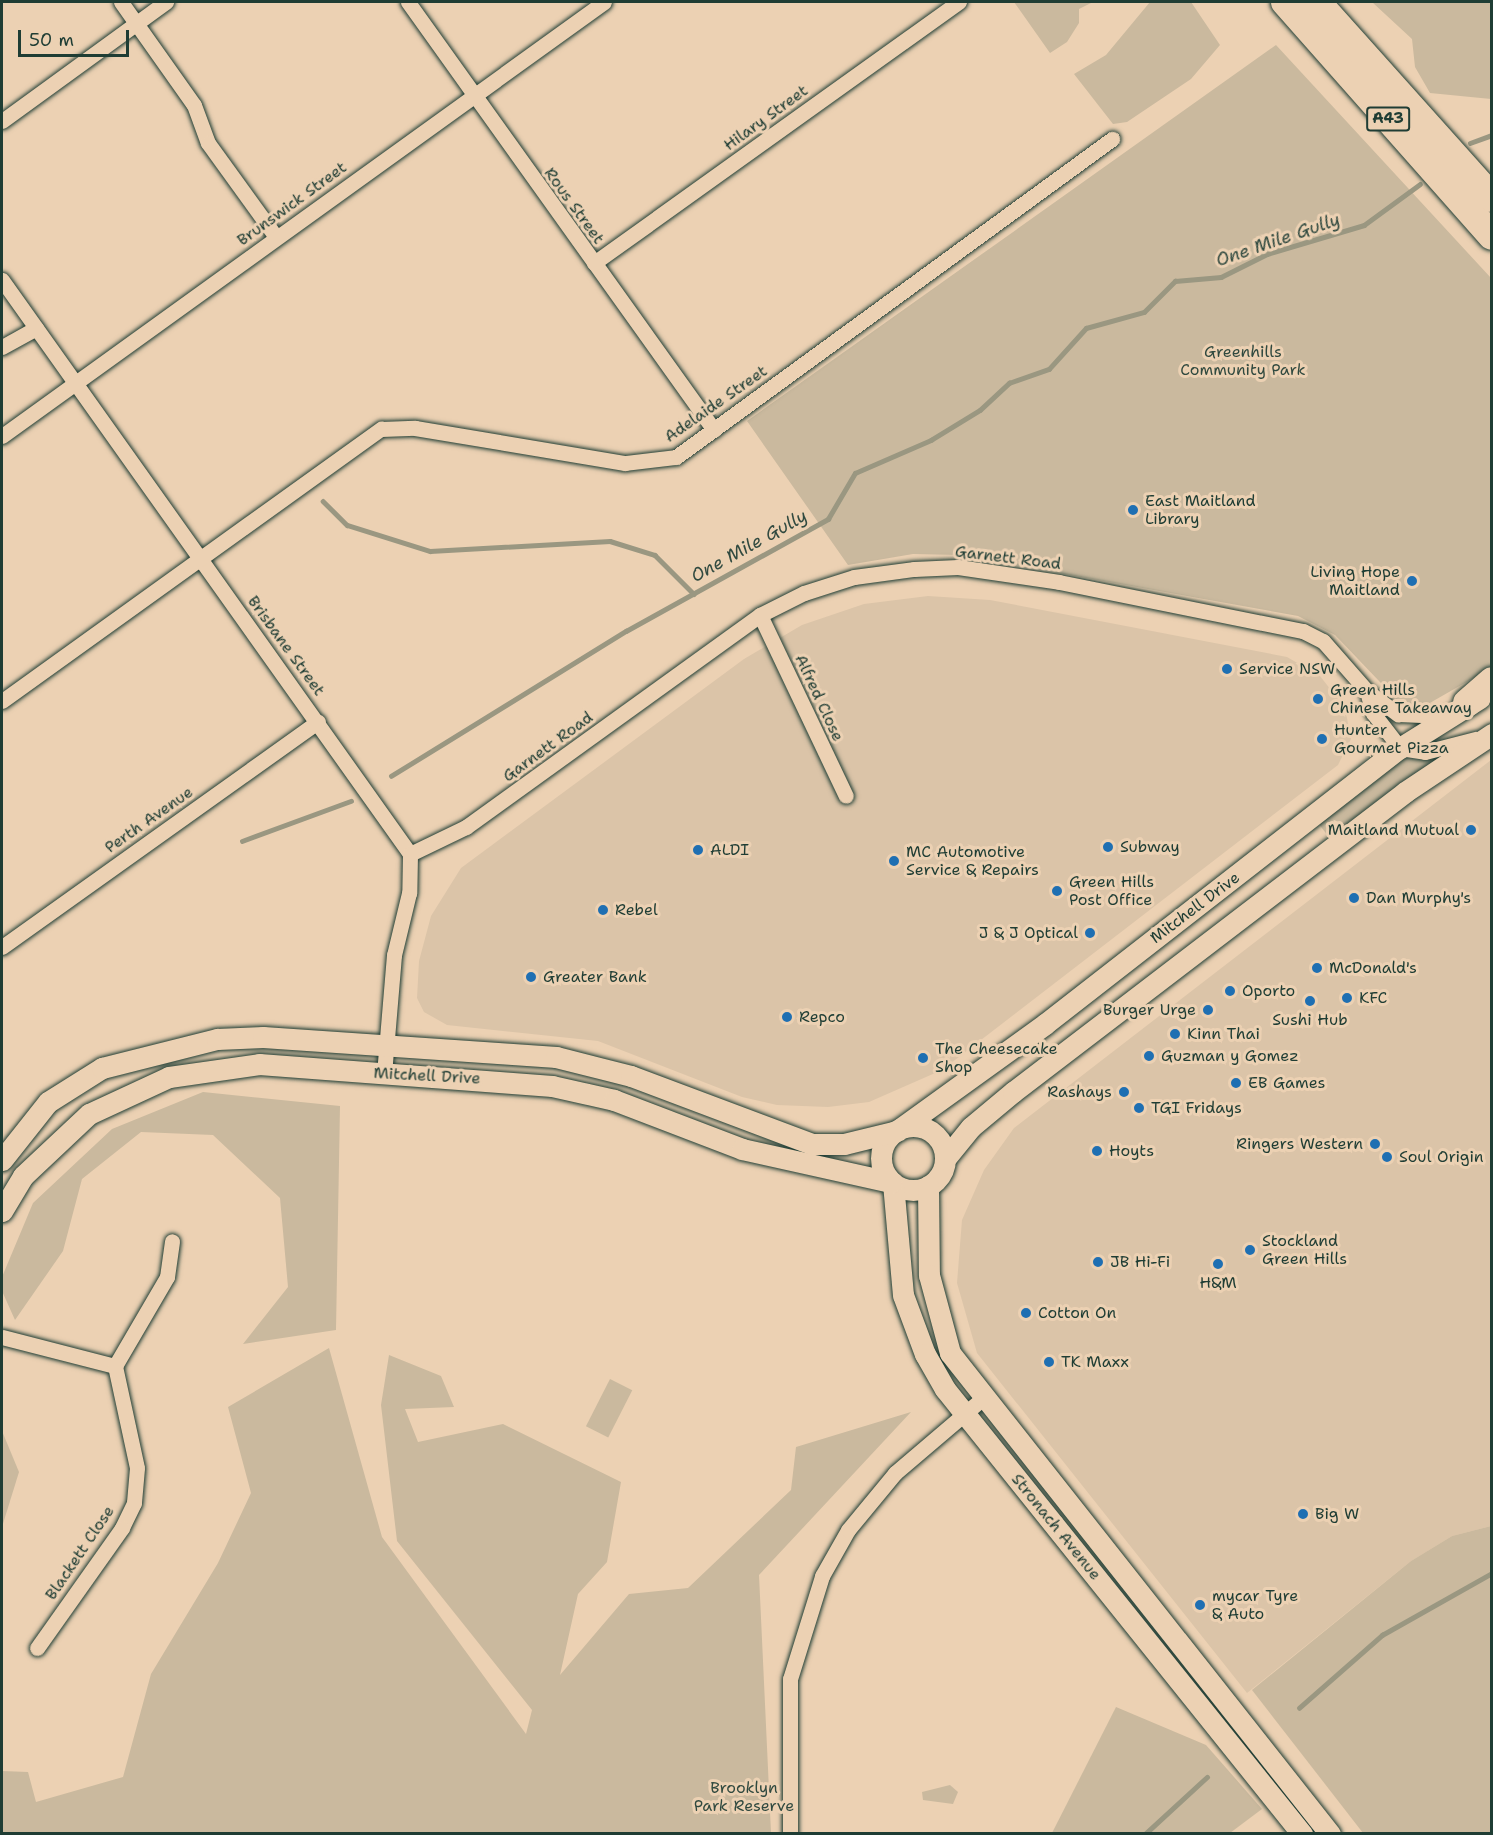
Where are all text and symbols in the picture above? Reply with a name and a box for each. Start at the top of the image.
scale bar [21,18,132,56]
text: 50 m [29,28,74,52]
street label: Hilary Street [720,81,812,155]
road number: A43 [1366,107,1410,131]
street label: Brunswick Street [234,158,350,250]
street label: Rous Street [540,164,608,248]
water label: One Mile Gully [1213,209,1343,271]
park label: Greenhills Community Park [1180,342,1306,380]
street label: Adelaide Street [661,361,771,447]
place label: East Maitland Library [1145,491,1256,529]
marker: East Maitland Library [1126,503,1140,517]
water label: One Mile Gully [687,505,811,587]
street label: Garnett Road [954,542,1062,574]
place label: Living Hope Maitland [1310,562,1400,600]
marker: Living Hope Maitland [1405,574,1419,588]
street label: Brisbane Street [243,592,329,700]
street label: Alfred Close [791,652,847,744]
place label: Service NSW [1239,659,1335,679]
marker: Service NSW [1220,662,1234,676]
place label: Green Hills Chinese Takeaway [1330,680,1472,718]
marker: Green Hills Chinese Takeaway [1311,692,1325,706]
street label: Garnett Road [499,708,597,786]
place label: Hunter Gourmet Pizza [1334,720,1449,758]
marker: Hunter Gourmet Pizza [1315,732,1329,746]
street label: Perth Avenue [101,783,197,857]
place label: Maitland Mutual [1328,820,1459,840]
marker: Maitland Mutual [1464,823,1478,837]
place label: Subway [1120,837,1180,857]
place label: ALDI [710,840,749,860]
marker: Subway [1101,840,1115,854]
place label: MC Automotive Service & Repairs [906,842,1039,880]
marker: ALDI [691,843,705,857]
marker: MC Automotive Service & Repairs [887,854,901,868]
street label: Mitchell Drive [1146,868,1244,948]
place label: Green Hills Post Office [1069,872,1154,910]
marker: Green Hills Post Office [1050,884,1064,898]
place label: Dan Murphy's [1366,888,1471,908]
marker: Dan Murphy's [1347,891,1361,905]
place label: Rebel [615,900,658,920]
marker: Rebel [596,903,610,917]
place label: J & J Optical [979,923,1078,943]
marker: J & J Optical [1083,926,1097,940]
place label: McDonald's [1329,958,1417,978]
marker: McDonald's [1310,961,1324,975]
place label: Greater Bank [543,967,647,987]
marker: Greater Bank [524,970,538,984]
place label: Oporto [1242,981,1295,1001]
marker: Oporto [1223,984,1237,998]
place label: KFC [1359,988,1387,1008]
marker: KFC [1340,991,1354,1005]
marker: Sushi Hub [1303,994,1317,1008]
place label: Burger Urge [1103,1000,1196,1020]
marker: Burger Urge [1201,1003,1215,1017]
place label: Repco [799,1007,845,1027]
marker: Repco [780,1010,794,1024]
place label: Sushi Hub [1272,1010,1348,1030]
place label: Kinn Thai [1187,1024,1260,1044]
marker: Kinn Thai [1168,1027,1182,1041]
place label: The Cheesecake Shop [935,1039,1058,1077]
place label: Guzman y Gomez [1161,1046,1299,1066]
marker: Guzman y Gomez [1142,1049,1156,1063]
marker: The Cheesecake Shop [916,1051,930,1065]
street label: Mitchell Drive [373,1064,481,1088]
place label: EB Games [1248,1073,1325,1093]
marker: EB Games [1229,1076,1243,1090]
place label: Rashays [1047,1082,1112,1102]
marker: Rashays [1117,1085,1131,1099]
place label: TGI Fridays [1151,1098,1242,1118]
marker: TGI Fridays [1132,1101,1146,1115]
place label: Ringers Western [1236,1134,1363,1154]
marker: Ringers Western [1368,1137,1382,1151]
place label: Hoyts [1109,1141,1154,1161]
marker: Hoyts [1090,1144,1104,1158]
place label: Soul Origin [1399,1147,1484,1167]
marker: Soul Origin [1380,1150,1394,1164]
place label: Stockland Green Hills [1262,1231,1347,1269]
marker: Stockland Green Hills [1243,1243,1257,1257]
place label: JB Hi-Fi [1110,1252,1170,1272]
marker: JB Hi-Fi [1091,1255,1105,1269]
marker: H&M [1211,1257,1225,1271]
place label: H&M [1199,1273,1237,1293]
place label: Cotton On [1038,1303,1116,1323]
marker: Cotton On [1019,1306,1033,1320]
place label: TK Maxx [1061,1352,1129,1372]
marker: TK Maxx [1042,1355,1056,1369]
street label: Stronach Avenue [1007,1470,1105,1584]
street label: Blackett Close [41,1502,119,1604]
place label: Big W [1315,1504,1359,1524]
marker: Big W [1296,1507,1310,1521]
place label: mycar Tyre & Auto [1212,1586,1298,1624]
marker: mycar Tyre & Auto [1193,1598,1207,1612]
park label: Brooklyn Park Reserve [694,1778,794,1816]

